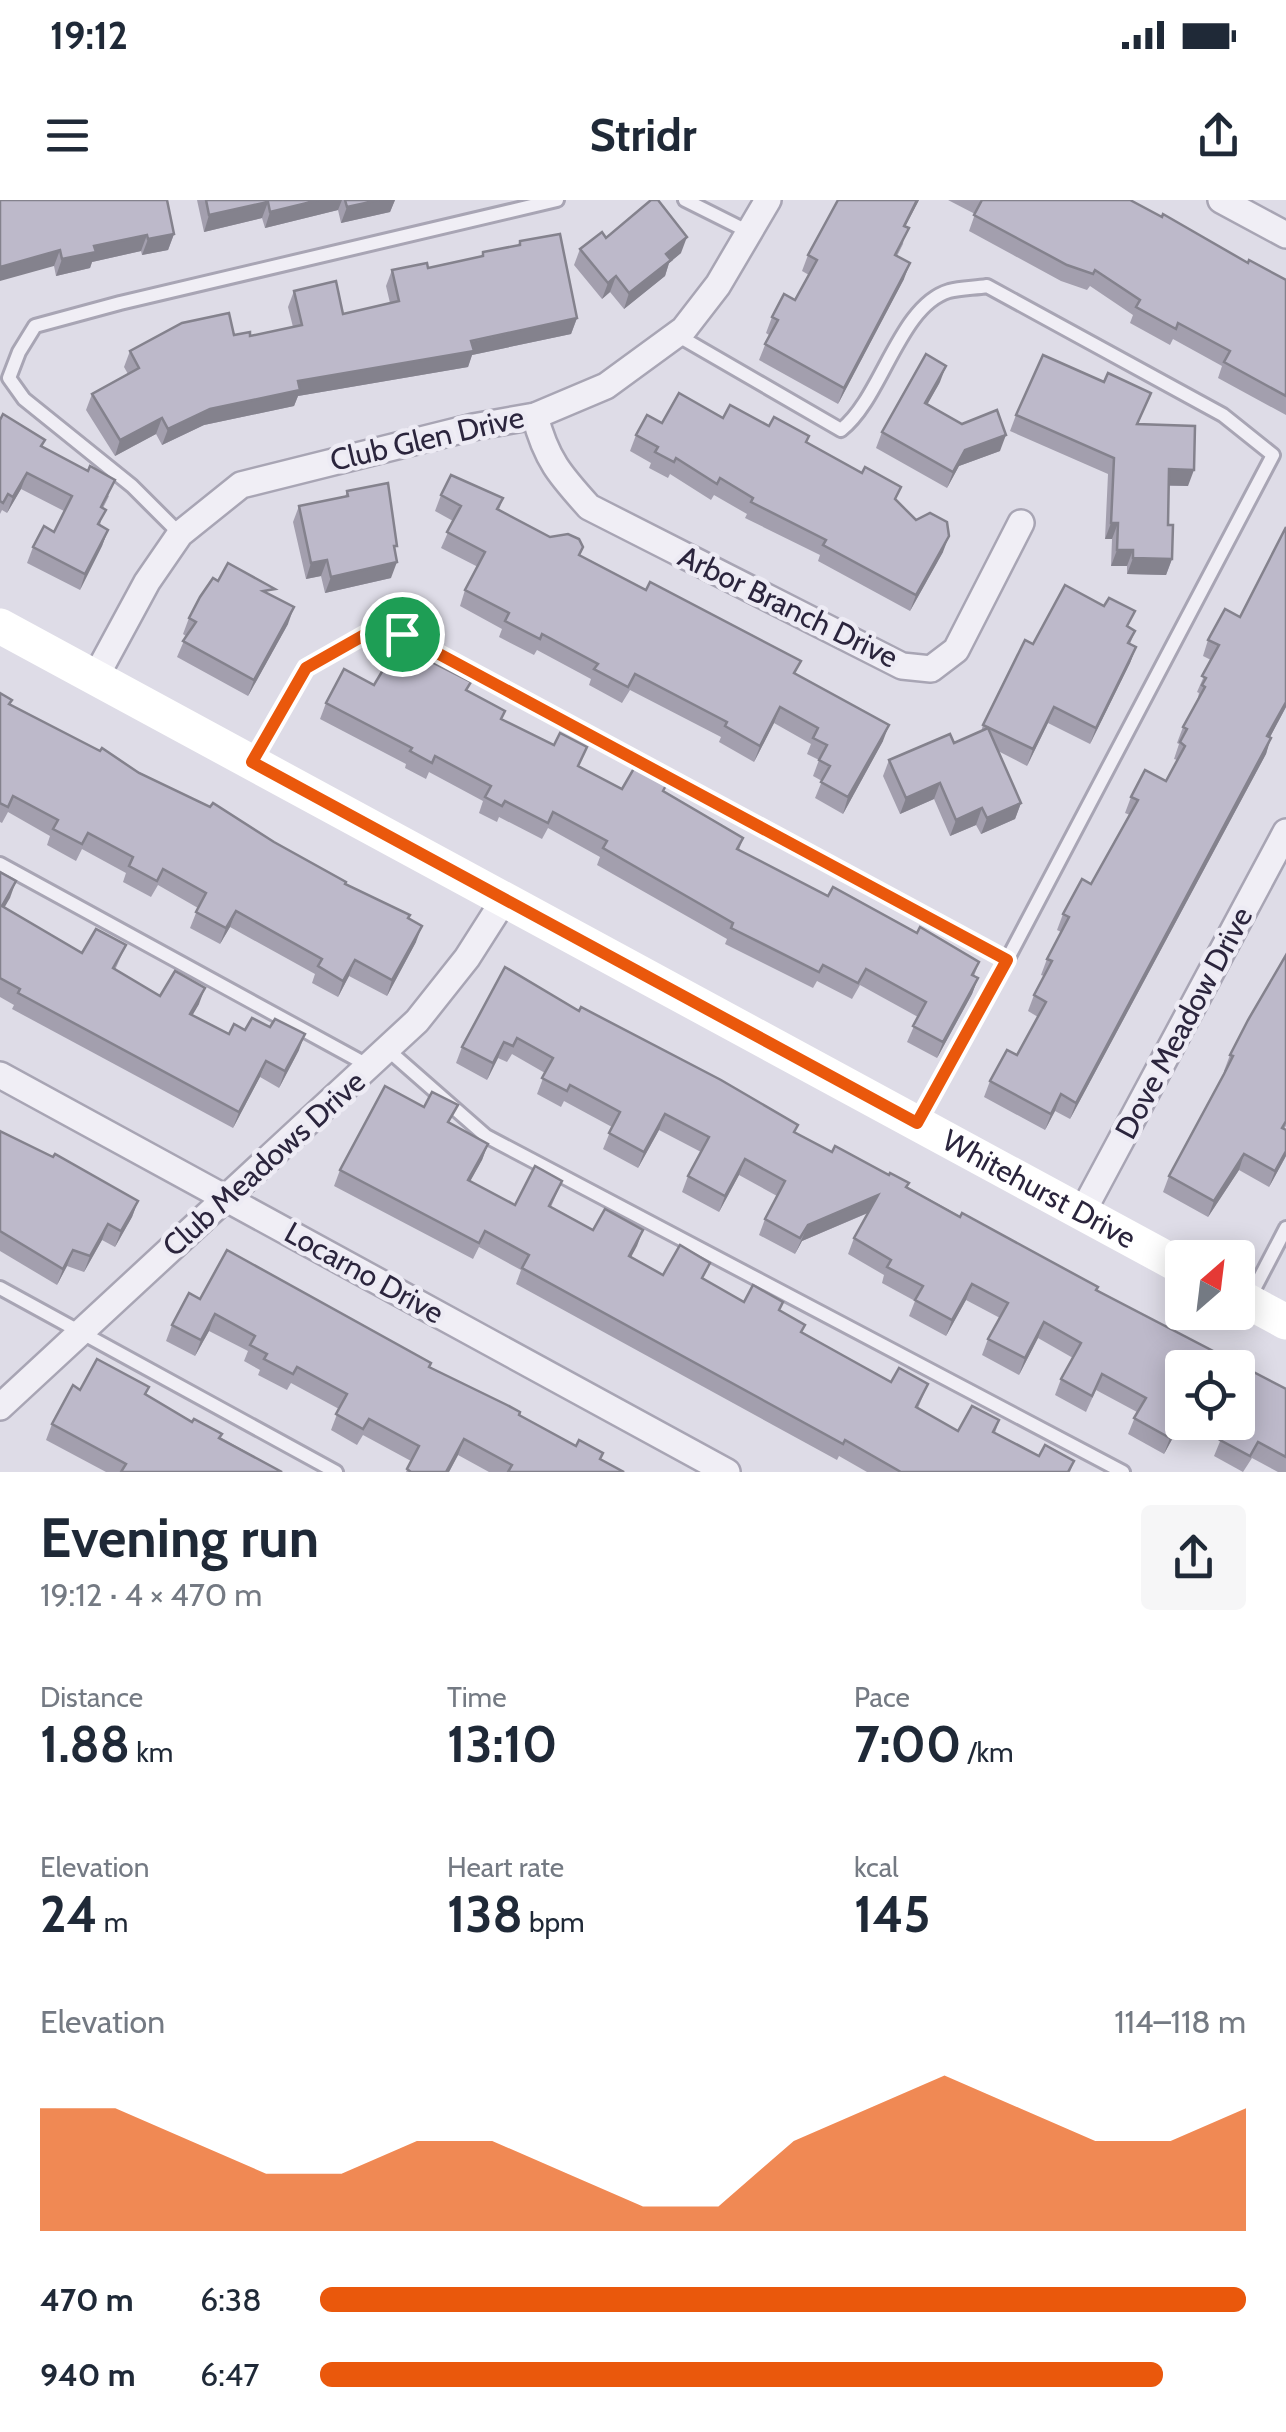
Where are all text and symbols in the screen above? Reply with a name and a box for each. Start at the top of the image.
text: 19:12 [50,12,128,59]
icon: menu [40,108,95,163]
text: Stridr [589,108,697,162]
icon: share [1191,108,1246,163]
street label: Club Glen Drive [326,398,527,479]
street label: Arbor Branch Drive [673,537,904,676]
pin [360,592,445,677]
icon: arrive [375,607,430,662]
street label: Dove Meadow Drive [1107,901,1260,1145]
street label: Club Meadows Drive [155,1063,373,1264]
street label: Whitehurst Drive [936,1122,1142,1256]
street label: Locarno Drive [278,1214,450,1331]
north arrow [1165,1240,1255,1330]
map controls [1165,1240,1255,1440]
button: locate [1165,1350,1255,1440]
text: Evening run [40,1504,319,1571]
button: share [1141,1505,1246,1610]
text: 19:12 · 4 × 470 m [40,1575,262,1614]
text: Distance [40,1680,143,1714]
text: Time [447,1680,507,1714]
text: Pace [854,1680,910,1714]
text: 1.88 [40,1714,130,1775]
text: 13:10 [447,1714,557,1775]
text: 7:00 [854,1714,961,1775]
text: km [130,1735,173,1769]
text: /km [961,1735,1014,1769]
text: Elevation [40,1850,149,1884]
text: Heart rate [447,1850,564,1884]
text: kcal [854,1850,899,1884]
text: 24 [40,1884,98,1945]
text: 138 [447,1884,523,1945]
text: 145 [854,1884,930,1945]
text: m [98,1905,128,1939]
text: bpm [523,1905,585,1939]
text: Elevation [40,2002,165,2041]
text: 114–118 m [1114,2002,1246,2041]
text: 470 m [40,2280,134,2319]
text: 6:38 [200,2280,262,2319]
text: 940 m [40,2355,135,2394]
text: 6:47 [200,2355,259,2394]

